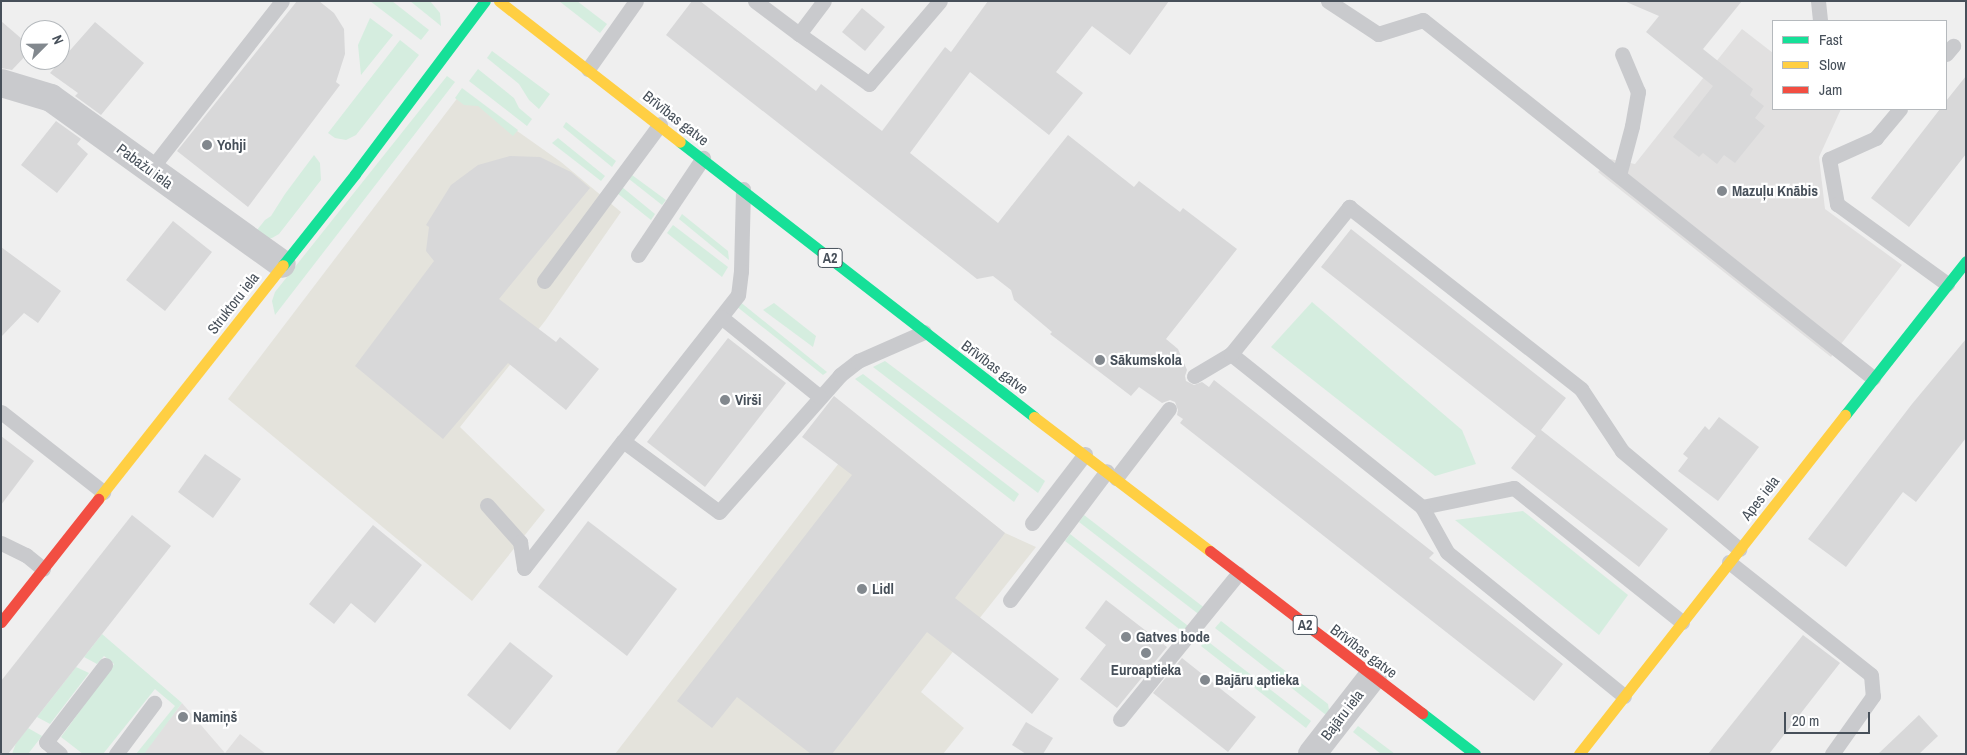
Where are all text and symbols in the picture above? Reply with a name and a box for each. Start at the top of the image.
north arrow [20,20,70,70]
legend [1772,20,1947,110]
text: Fast [1819,29,1842,50]
text: N [48,32,68,47]
text: Slow [1819,54,1846,75]
text: Jam [1819,79,1842,100]
street label: Brīvības gatve [639,87,713,149]
place label: Yohji [217,136,246,154]
marker: Yohji [201,139,213,151]
street label: Pabažu iela [113,140,177,192]
place label: Mazuļu Knābis [1732,182,1818,200]
marker: Mazuļu Knābis [1716,185,1728,197]
road number: A2 [818,247,842,270]
street label: Struktoru iela [203,269,263,337]
street label: Brīvības gatve [958,336,1032,398]
place label: Sākumskola [1110,351,1182,369]
marker: Sākumskola [1094,354,1106,366]
place label: Virši [735,391,761,409]
marker: Virši [719,394,731,406]
street label: Apes iela [1737,472,1783,524]
place label: Lidl [872,580,894,598]
marker: Lidl [856,583,868,595]
road number: A2 [1292,614,1318,636]
street label: Brīvības gatve [1327,620,1401,682]
place label: Gatves bode [1136,628,1210,646]
marker: Gatves bode [1120,631,1132,643]
marker: Euroaptieka [1140,647,1152,659]
place label: Euroaptieka [1111,661,1181,679]
place label: Bajāru aptieka [1215,671,1299,689]
marker: Bajāru aptieka [1199,674,1211,686]
street label: Bajāru iela [1317,686,1367,744]
scale bar [1787,702,1873,734]
place label: Namiņš [193,708,237,726]
text: 20 m [1792,710,1819,731]
marker: Namiņš [177,711,189,723]

